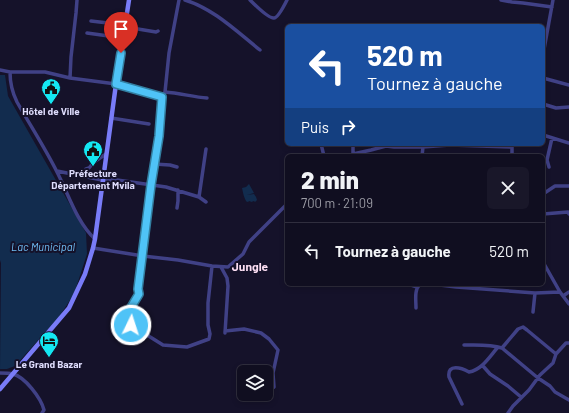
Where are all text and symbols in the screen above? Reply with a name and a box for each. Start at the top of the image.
pin [104,12,138,53]
icon: arrive [110,18,132,40]
text: 520 m [367,38,443,72]
icon: left [301,40,353,92]
text: Tournez à gauche [367,72,503,94]
public building icon: Hôtel de Ville [40,77,62,105]
place label: Hôtel de Ville [22,105,80,117]
icon: right [337,116,359,138]
text: Puis [301,118,329,136]
public building icon: Préfecture Département Mvila [82,139,104,167]
text: 2 min [301,165,359,194]
place label: Préfecture Département Mvila [51,167,135,191]
button: close [487,167,529,209]
text: 700 m · 21:09 [301,195,373,211]
water label: Lac Municipal [11,240,75,253]
icon: left [301,240,323,262]
text: Tournez à gauche [335,242,451,260]
text: 520 m [489,242,529,260]
district label: Jungle [232,259,269,273]
position arrow [110,304,152,346]
hotel icon: Le Grand Bazar [38,330,60,358]
place label: Le Grand Bazar [16,358,82,370]
map controls [237,365,273,401]
button: layers [237,365,273,401]

